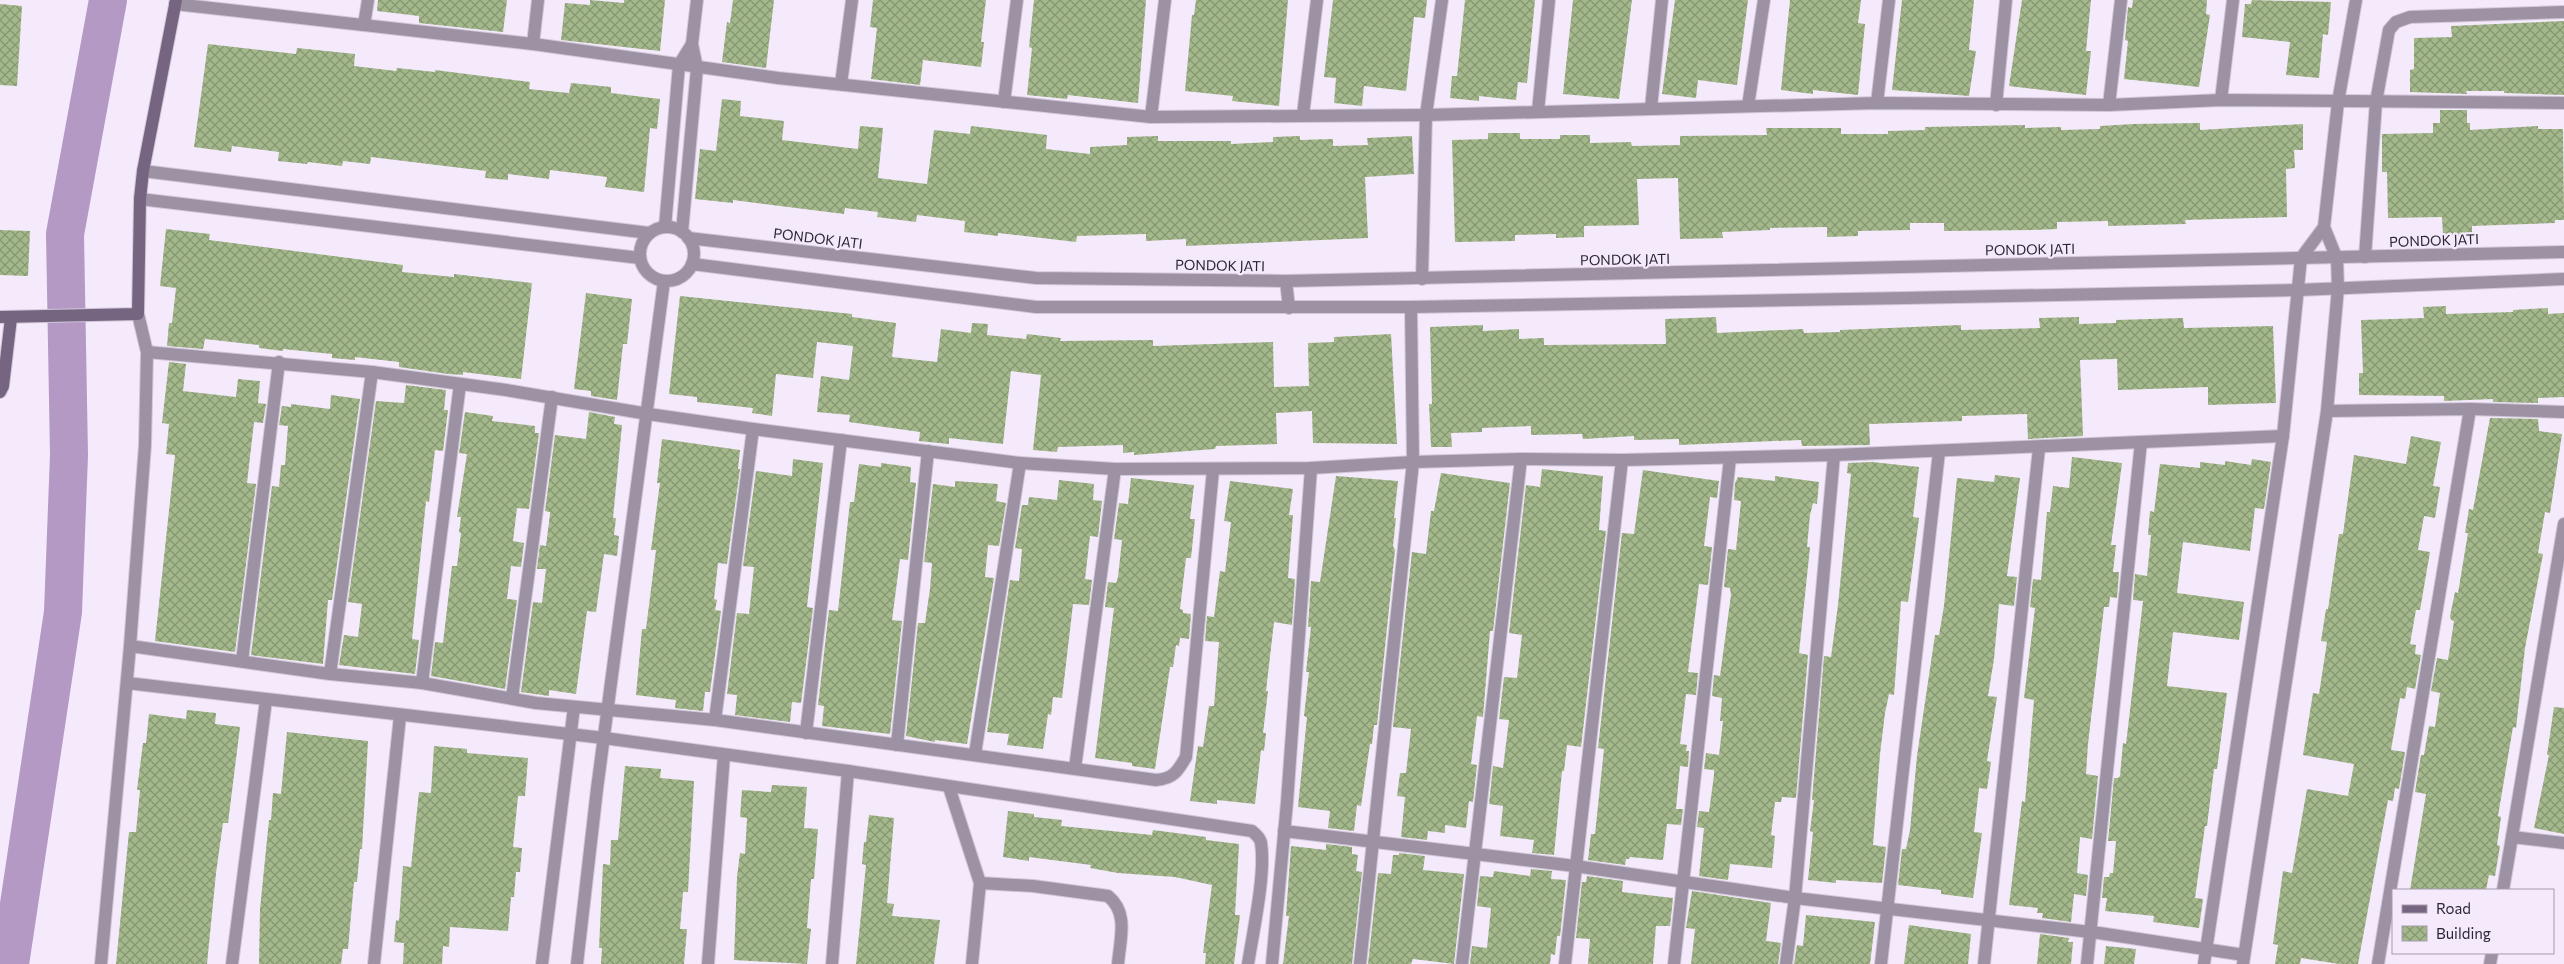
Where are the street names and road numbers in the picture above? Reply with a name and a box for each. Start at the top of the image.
street label: PONDOK JATI [772,224,864,252]
street label: PONDOK JATI [2389,230,2479,250]
street label: PONDOK JATI [1985,240,2075,258]
street label: PONDOK JATI [1580,250,1670,268]
street label: PONDOK JATI [1175,256,1265,274]

